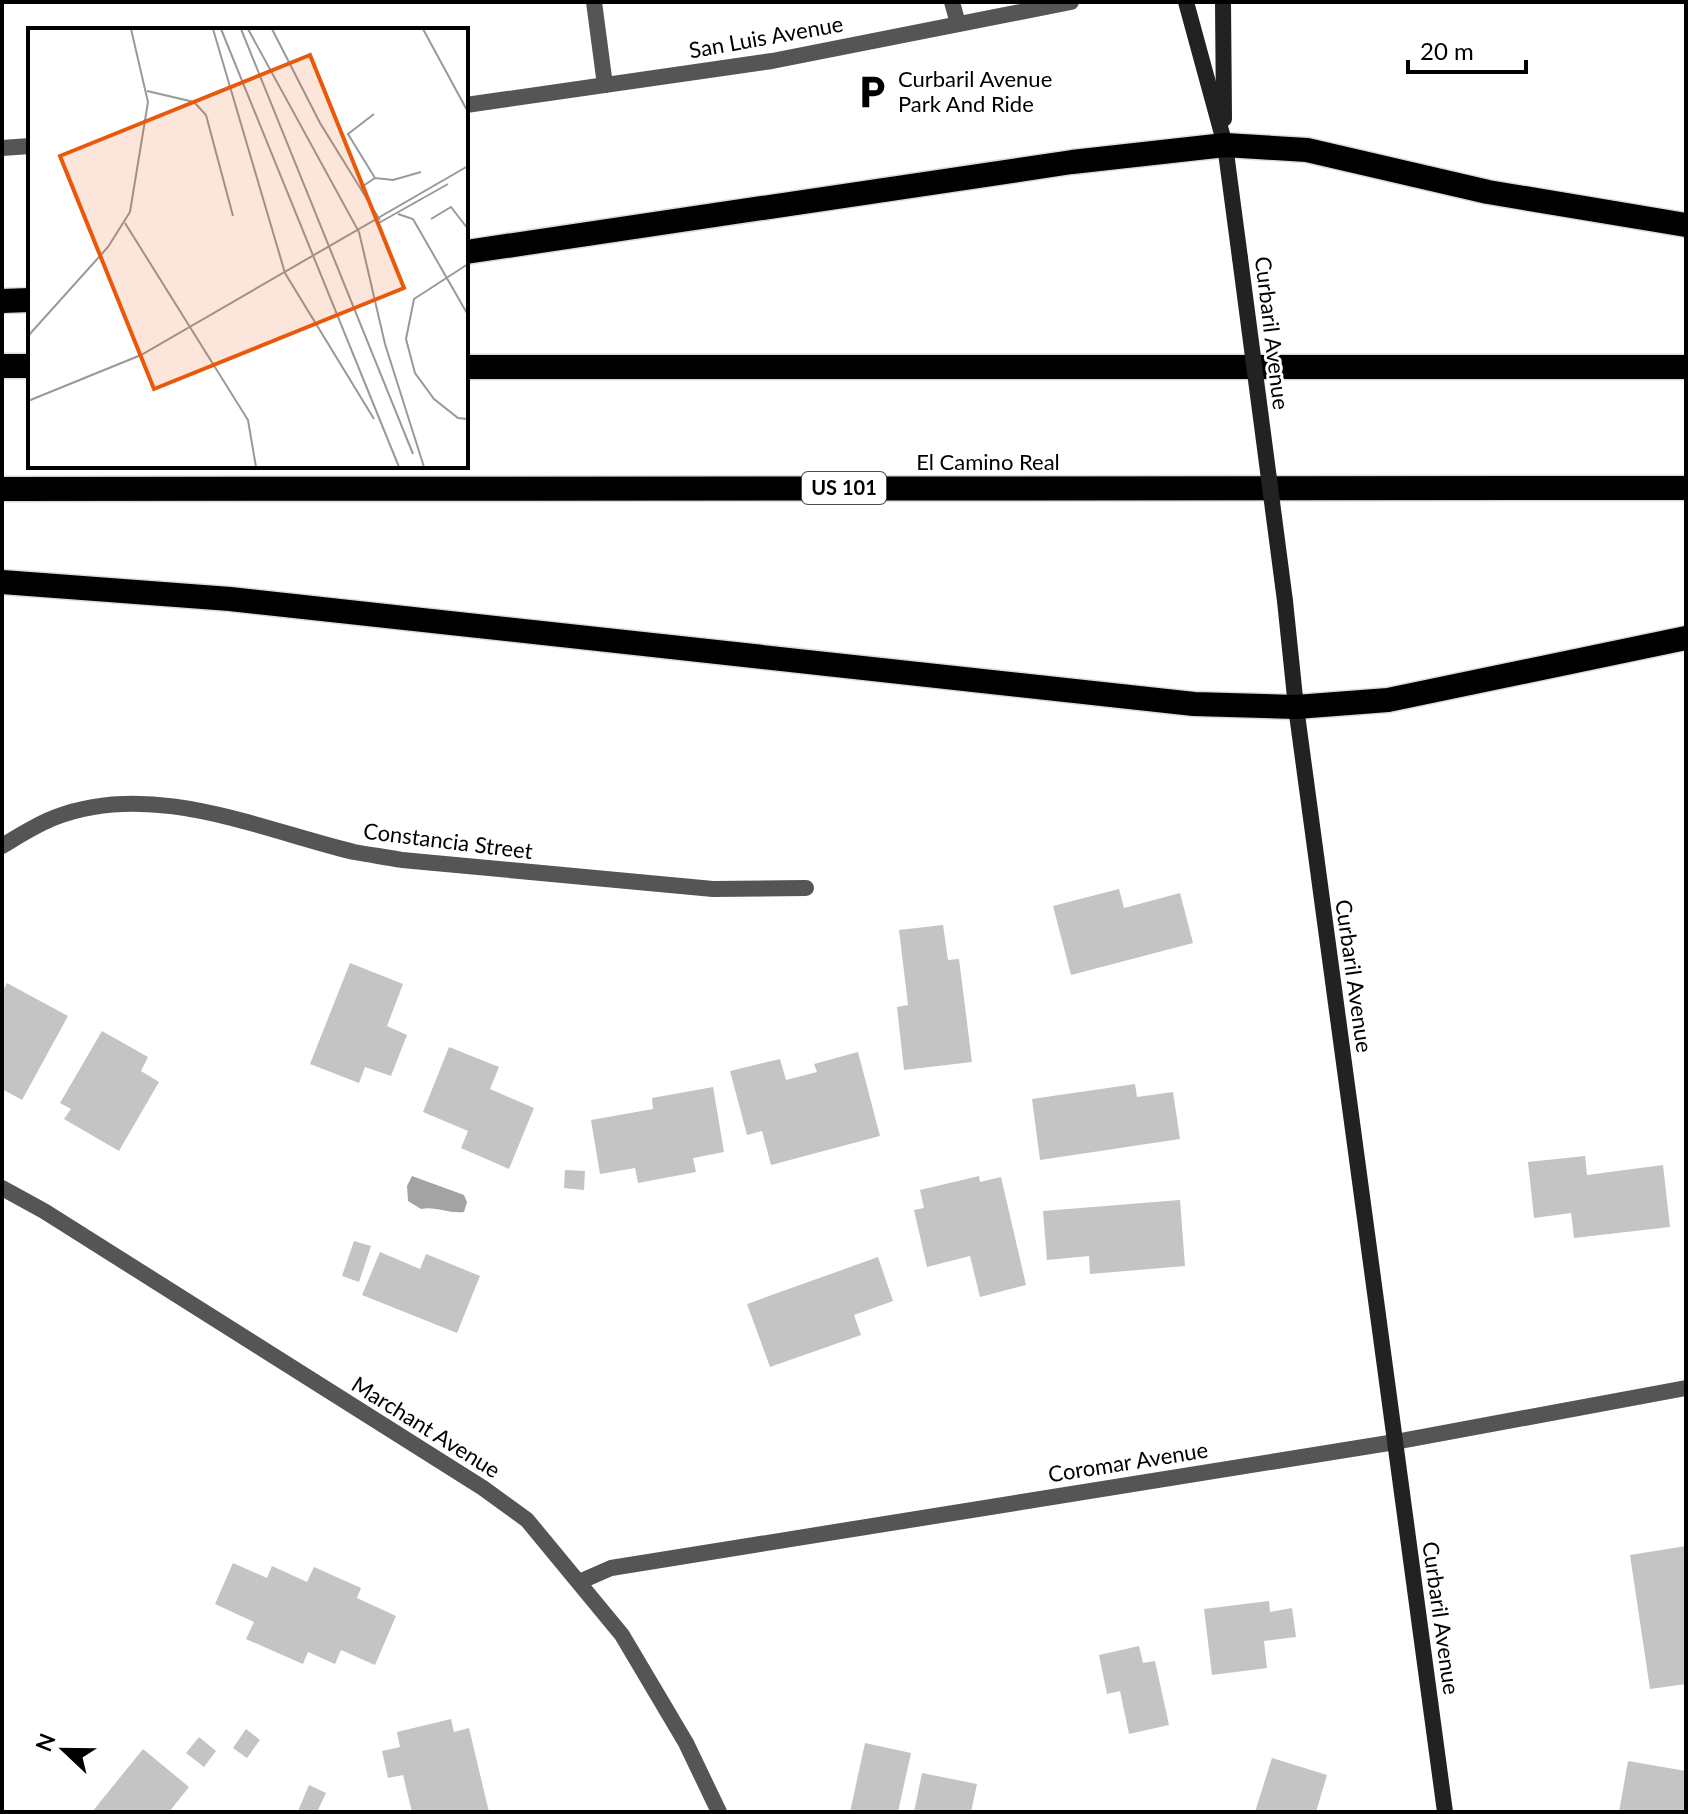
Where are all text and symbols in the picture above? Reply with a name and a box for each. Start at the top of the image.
street label: San Luis Avenue [687,10,845,63]
scale bar [1408,24,1526,74]
inset map [28,28,468,468]
text: 20 m [1420,36,1474,65]
place label: Curbaril Avenue Park And Ride [898,65,1052,117]
parking icon: Curbaril Avenue Park And Ride [853,73,891,111]
street label: Curbaril Avenue [1250,255,1295,411]
street label: El Camino Real [916,448,1060,475]
road number: US 101 [802,472,886,504]
street label: Constancia Street [362,817,534,864]
street label: Curbaril Avenue [1330,898,1379,1054]
street label: Marchant Avenue [347,1370,506,1483]
street label: Coromar Avenue [1046,1436,1210,1487]
street label: Curbaril Avenue [1417,1540,1466,1696]
north arrow [24,1710,104,1790]
text: N [29,1729,61,1755]

